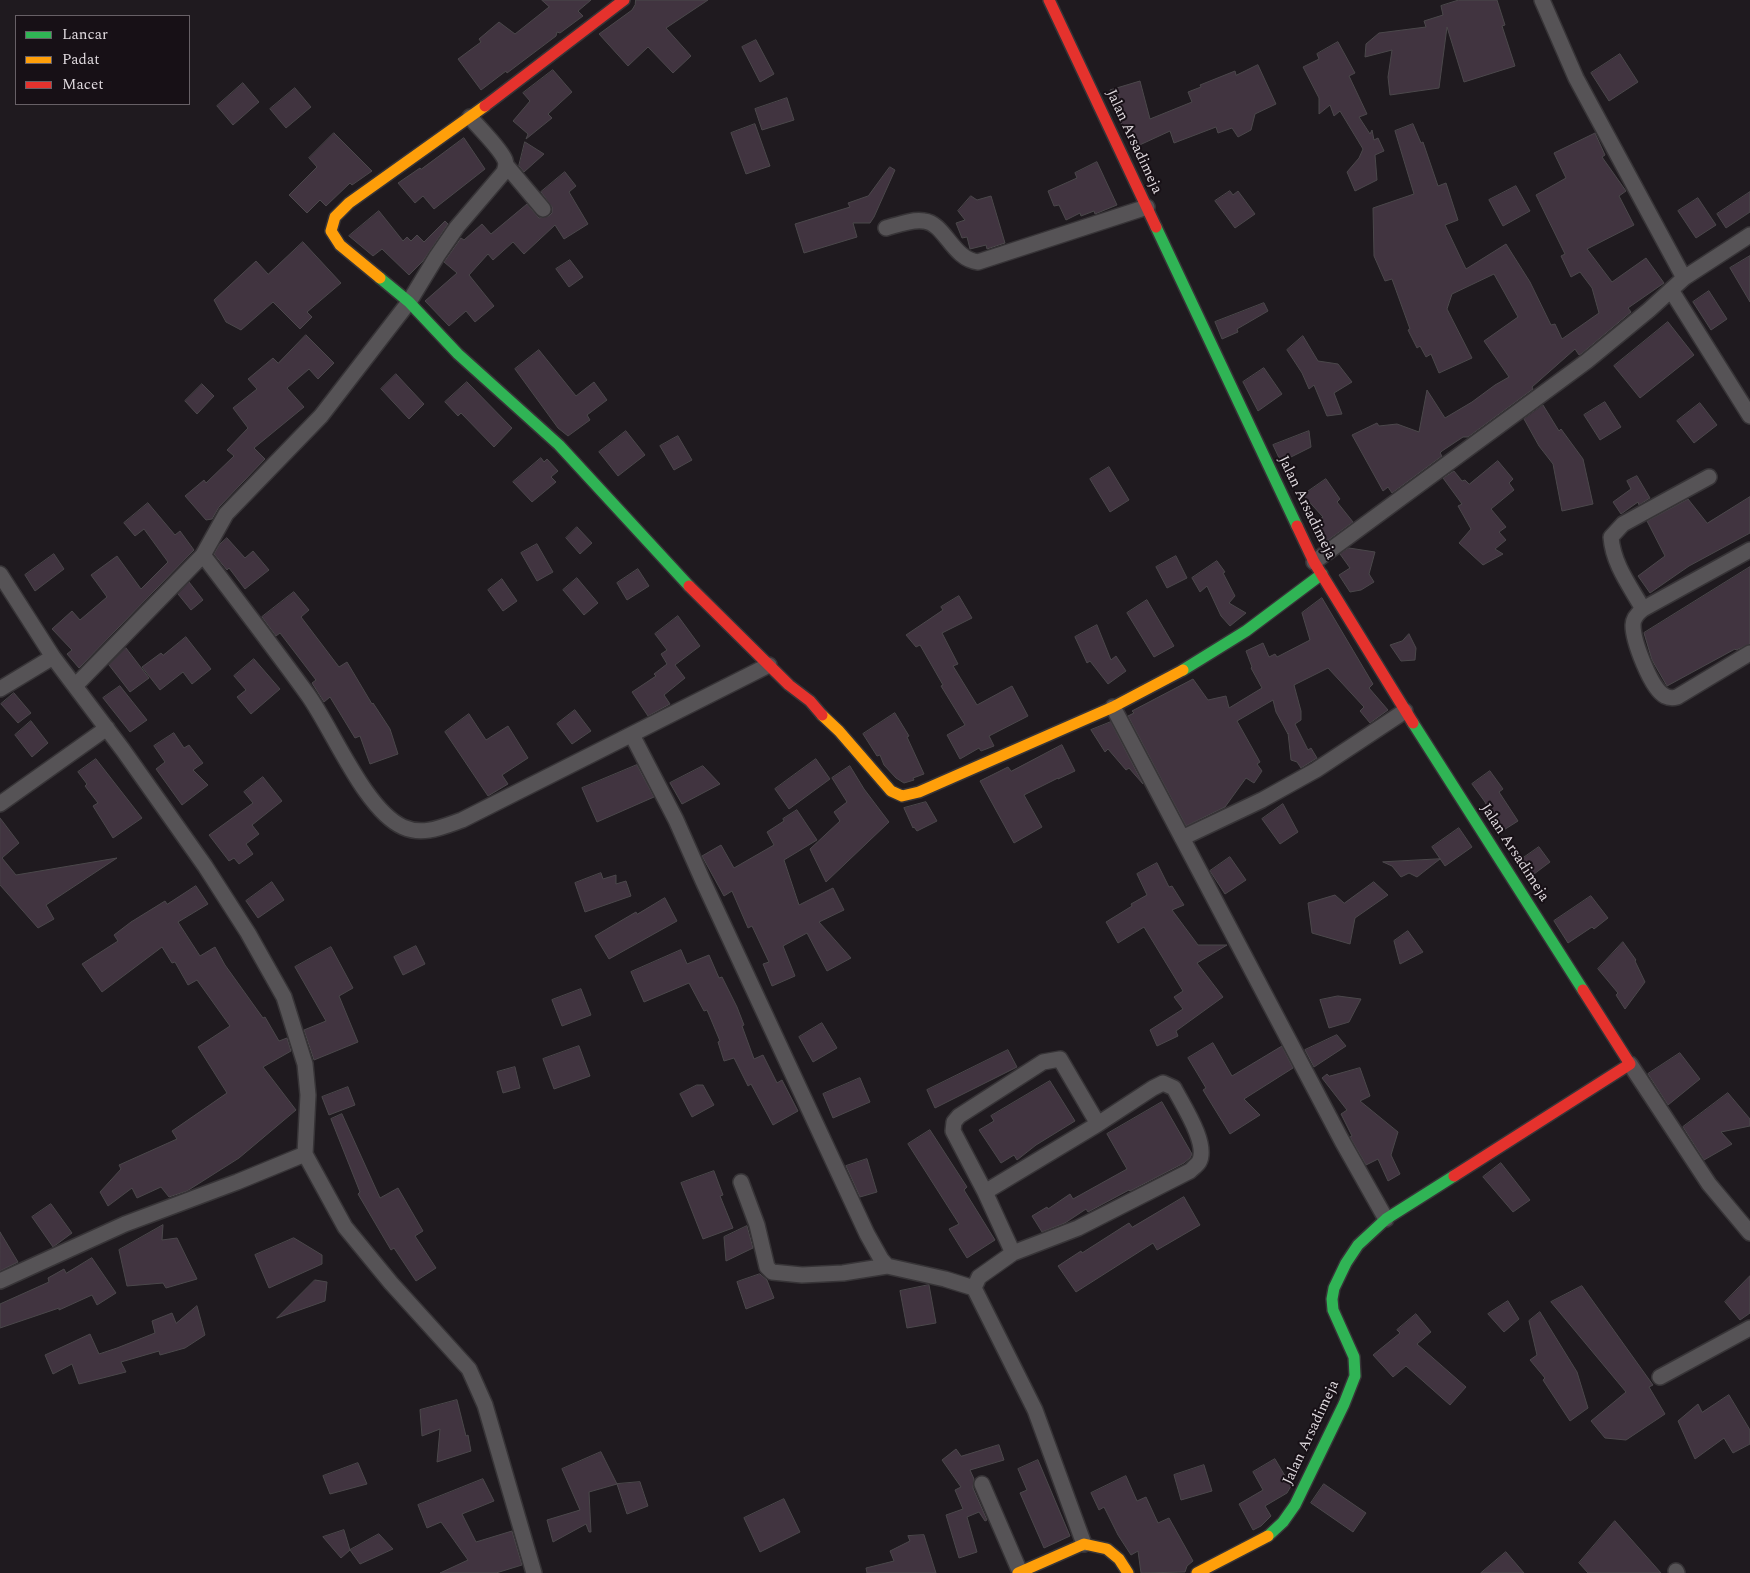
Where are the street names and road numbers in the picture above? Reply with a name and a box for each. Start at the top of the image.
street label: Jalan Arsadimeja [1101,87,1165,197]
street label: Jalan Arsadimeja [1273,453,1339,563]
street label: Jalan Arsadimeja [1476,801,1552,905]
street label: Jalan Arsadimeja [1280,1378,1344,1488]

